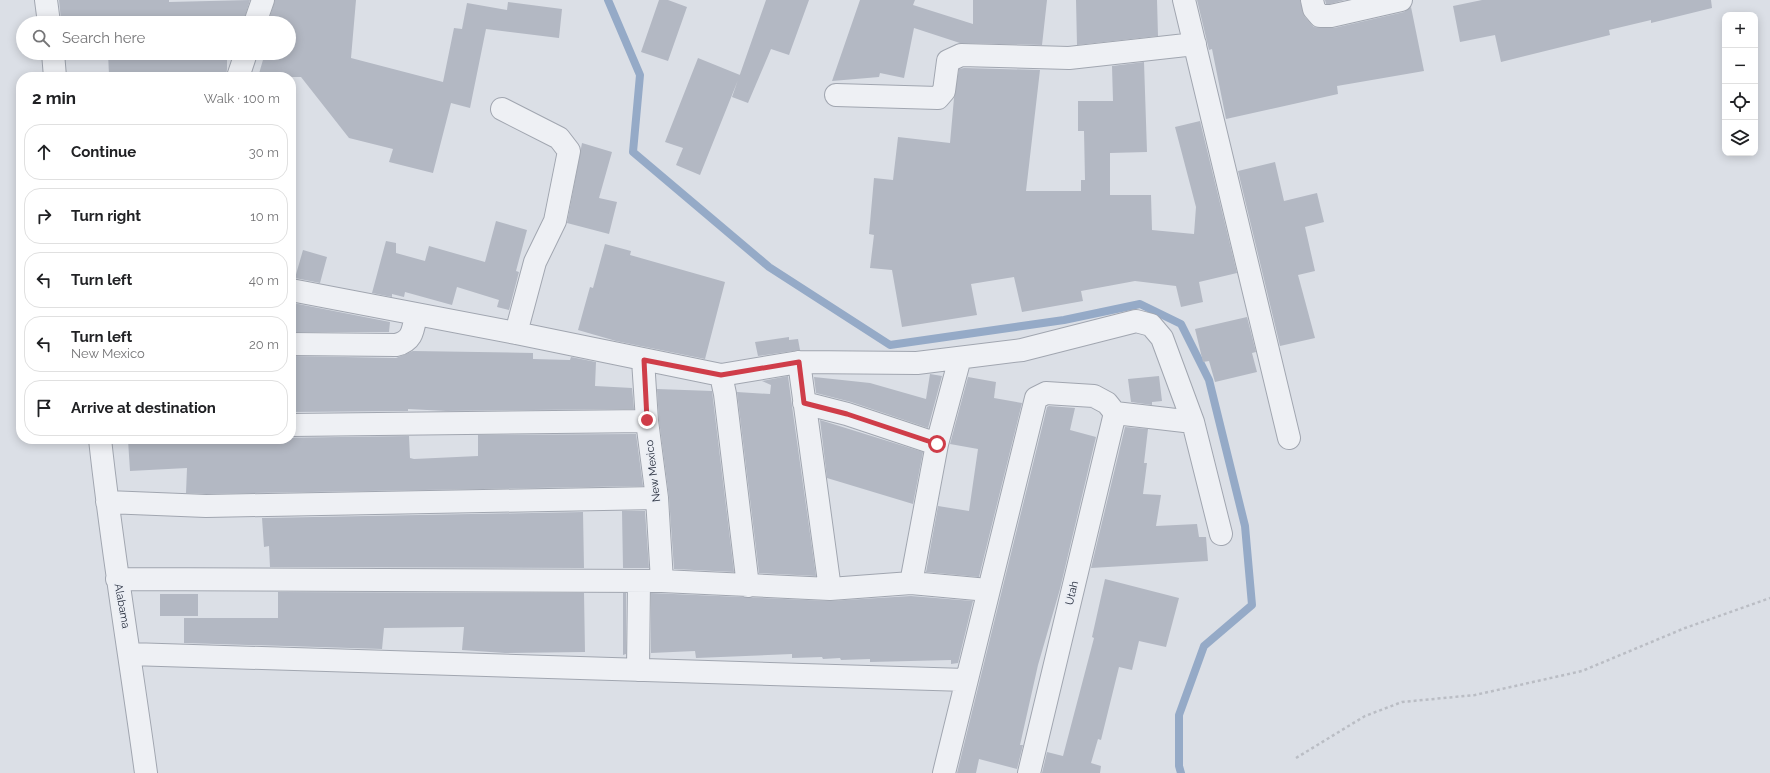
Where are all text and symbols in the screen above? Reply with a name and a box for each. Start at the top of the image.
map controls [1722,12,1758,156]
button: + [1722,12,1758,48]
search box [16,16,296,60]
icon: search [30,27,52,49]
text: Search here [62,29,145,47]
button: − [1722,48,1758,84]
button: locate [1722,84,1758,120]
text: 2 min [32,88,76,108]
text: Walk · 100 m [204,91,280,106]
button: layers [1722,120,1758,156]
icon: ahead [33,141,55,163]
text: Continue [71,143,136,161]
text: 30 m [249,145,279,160]
icon: right [33,205,55,227]
text: Turn right [71,207,141,225]
text: 10 m [250,209,279,224]
icon: left [33,269,55,291]
text: Turn left [71,271,132,289]
text: 40 m [249,273,279,288]
text: Turn left [71,328,132,346]
icon: left [33,333,55,355]
text: 20 m [249,337,279,352]
text: New Mexico [71,346,145,361]
icon: arrive [33,397,55,419]
text: Arrive at destination [71,399,216,417]
route end [638,411,656,429]
route start [928,435,946,453]
street label: New Mexico [643,439,663,503]
street label: Utah [1063,580,1081,606]
street label: Alabama [112,583,132,629]

